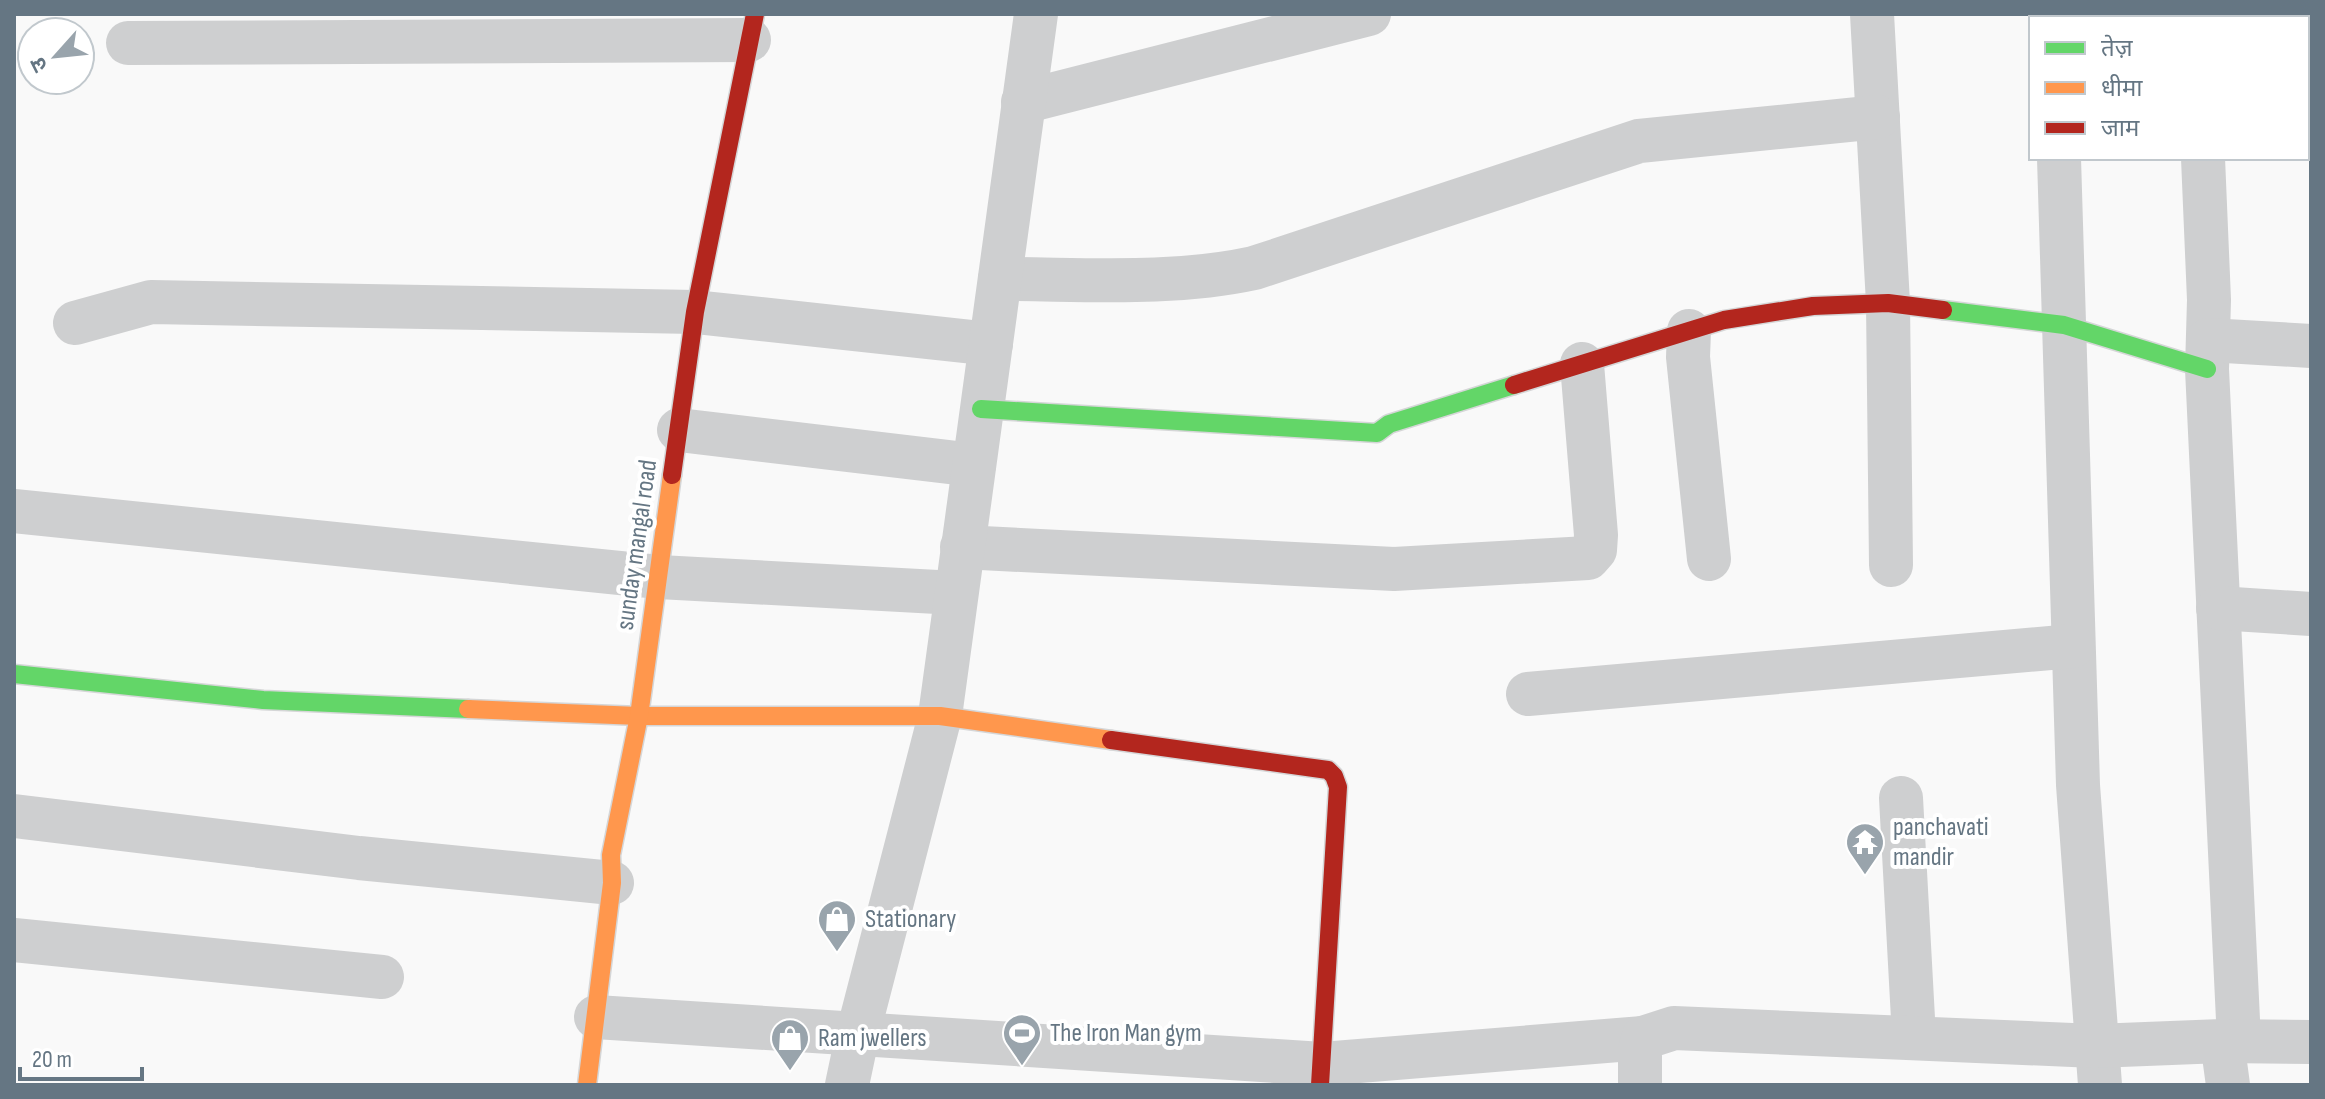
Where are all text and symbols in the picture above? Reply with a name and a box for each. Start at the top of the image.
north arrow [16,16,96,96]
legend [2029,16,2309,160]
text: तेज़ [2101,34,2134,63]
text: उ [24,52,54,76]
text: धीमा [2101,74,2143,103]
text: जाम [2101,114,2140,143]
street label: sunday mangal road [610,458,664,632]
place label: panchavati mandir [1893,812,1989,873]
temple icon: panchavati mandir [1844,821,1886,876]
shop icon: Stationary [816,898,858,953]
place label: Stationary [865,904,956,935]
sports icon: The Iron Man gym [1001,1012,1043,1067]
shop icon: Ram jwellers [769,1017,811,1072]
place label: The Iron Man gym [1050,1018,1202,1049]
place label: Ram jwellers [818,1023,927,1054]
scale bar [20,1031,142,1081]
text: 20 m [32,1045,72,1074]

